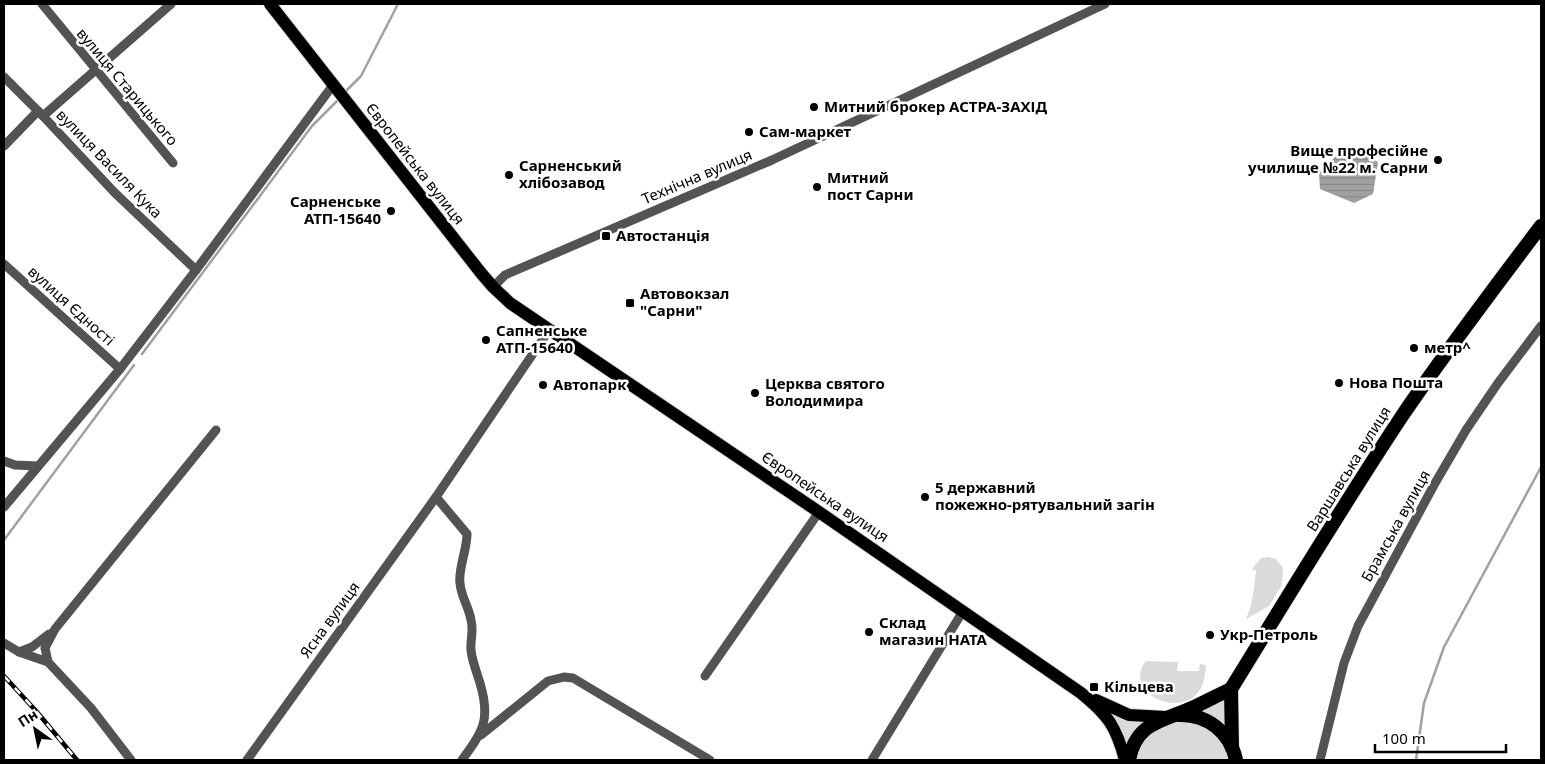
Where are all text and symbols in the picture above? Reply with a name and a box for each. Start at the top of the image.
street label: вулиця Старицького [73,23,183,149]
place label: Митний брокер АСТРА-ЗАХІД [824,96,1047,116]
street label: Європейська вулиця [362,98,470,228]
marker: Митний брокер АСТРА-ЗАХІД [808,101,820,113]
street label: вулиця Василя Кука [52,105,167,222]
place label: Сам-маркет [759,121,852,141]
marker: Сам-маркет [743,126,755,138]
place label: Вище професійне училище №22 м. Сарни [1247,140,1428,177]
street label: Технічна вулиця [638,144,755,208]
marker: Вище професійне училище №22 м. Сарни [1432,154,1444,166]
place label: Сарненський хлібозавод [519,155,622,192]
place label: Митний пост Сарни [827,167,914,204]
marker: Сарненський хлібозавод [503,169,515,181]
marker: Митний пост Сарни [811,181,823,193]
place label: Сарненське АТП-15640 [290,191,381,228]
marker: Сарненське АТП-15640 [385,205,397,217]
place label: Автостанція [616,225,710,245]
marker: Автостанція [600,230,612,242]
street label: вулиця Єдності [24,261,119,350]
place label: Автовокзал "Сарни" [640,283,729,320]
marker: Автовокзал "Сарни" [624,297,636,309]
place label: Сапненське АТП-15640 [496,320,587,357]
marker: Сапненське АТП-15640 [480,334,492,346]
place label: метр^ [1424,337,1471,357]
marker: метр^ [1408,342,1420,354]
place label: Нова Пошта [1349,372,1443,392]
place label: Церква святого Володимира [765,373,885,410]
place label: Автопарк [553,374,627,394]
marker: Нова Пошта [1333,377,1345,389]
marker: Автопарк [537,379,549,391]
marker: Церква святого Володимира [749,387,761,399]
street label: Варшавська вулиця [1302,402,1395,535]
street label: Європейська вулиця [758,446,893,546]
street label: Брамська вулиця [1356,466,1434,585]
place label: 5 державний пожежно-рятувальний загін [935,477,1155,514]
marker: 5 державний пожежно-рятувальний загін [919,491,931,503]
street label: Ясна вулиця [295,577,364,662]
place label: Склад магазин НАТА [879,612,988,649]
place label: Укр-Петроль [1220,624,1318,644]
marker: Склад магазин НАТА [863,626,875,638]
marker: Укр-Петроль [1204,629,1216,641]
place label: Кільцева [1104,676,1174,696]
marker: Кільцева [1088,681,1100,693]
north arrow [10,704,60,754]
text: Пн [14,704,41,731]
scale bar [1375,722,1506,754]
text: 100 m [1382,728,1426,748]

